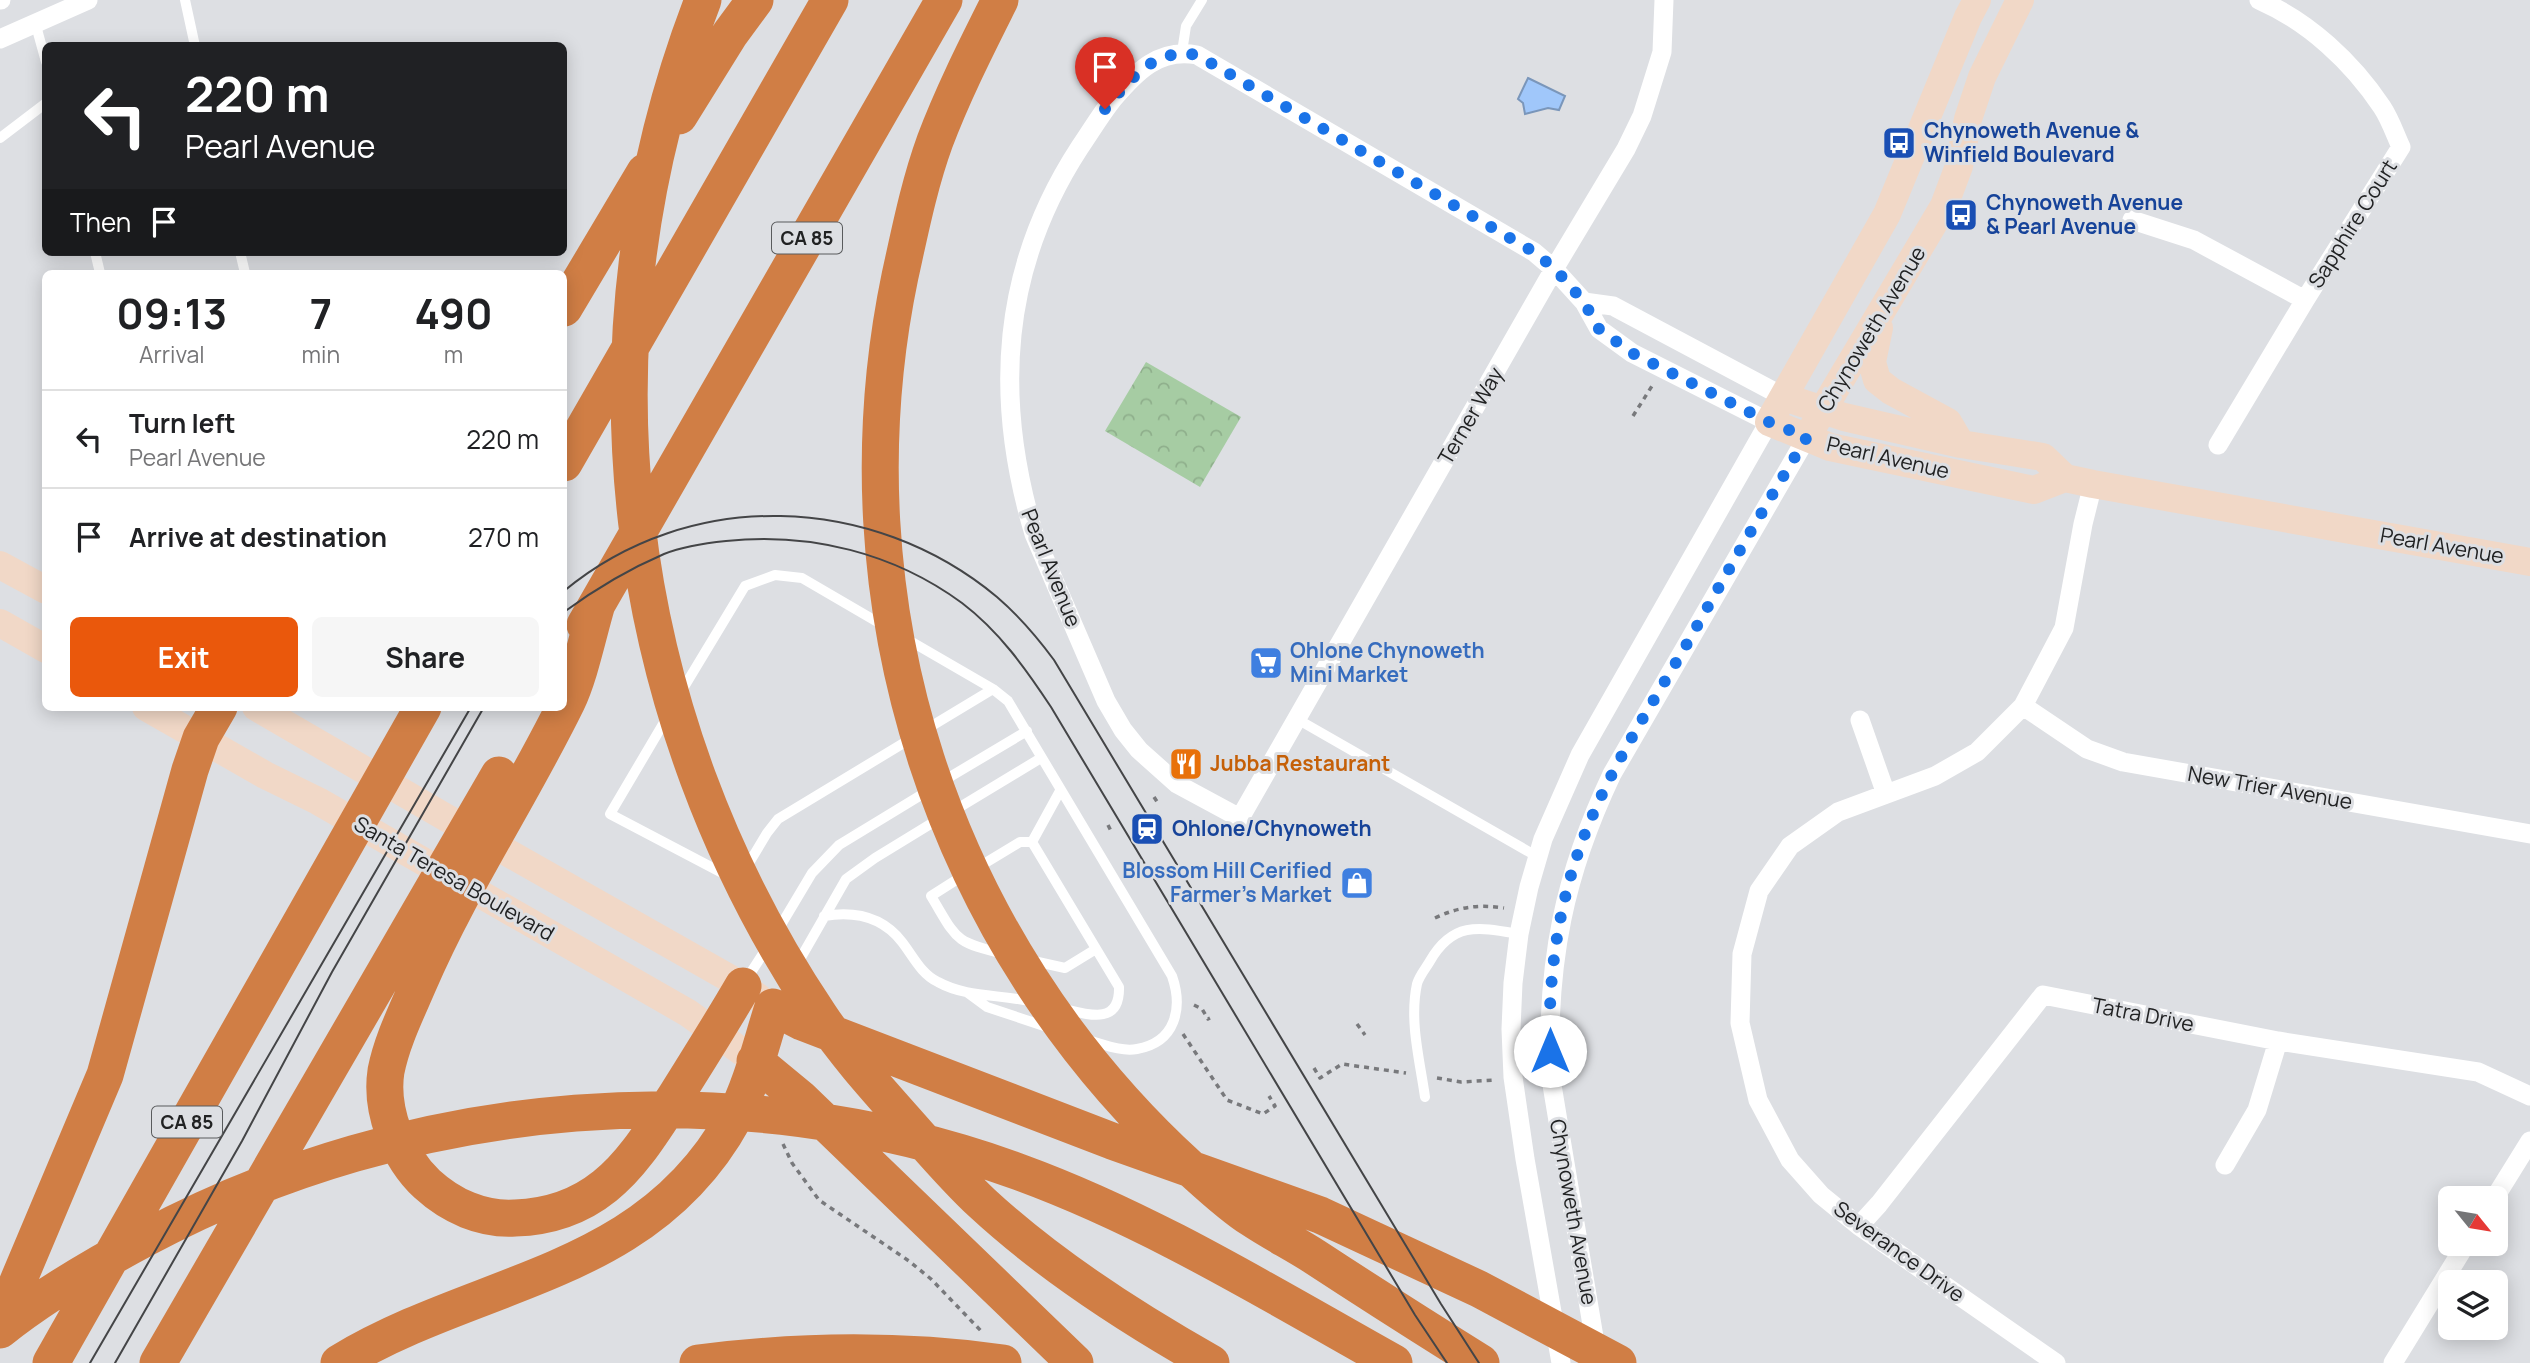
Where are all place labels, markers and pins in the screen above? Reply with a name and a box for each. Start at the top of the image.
pin [1075,37,1135,109]
place label: Chynoweth Avenue & Winfield Boulevard [1924,116,2139,168]
bus stop icon: Chynoweth Avenue & Winfield Boulevard [1880,124,1918,162]
place label: Chynoweth Avenue & Pearl Avenue [1986,188,2183,240]
bus stop icon: Chynoweth Avenue & Pearl Avenue [1942,196,1980,234]
place label: Ohlone Chynoweth Mini Market [1290,636,1485,688]
supermarket icon: Ohlone Chynoweth Mini Market [1247,644,1285,682]
restaurant icon: Jubba Restaurant [1167,745,1205,783]
place label: Jubba Restaurant [1210,749,1390,777]
station icon: Ohlone/Chynoweth [1128,810,1166,848]
place label: Ohlone/Chynoweth [1172,814,1372,842]
place label: Blossom Hill Cerified Farmer's Market [1122,856,1332,908]
shop icon: Blossom Hill Cerified Farmer's Market [1338,864,1376,902]

